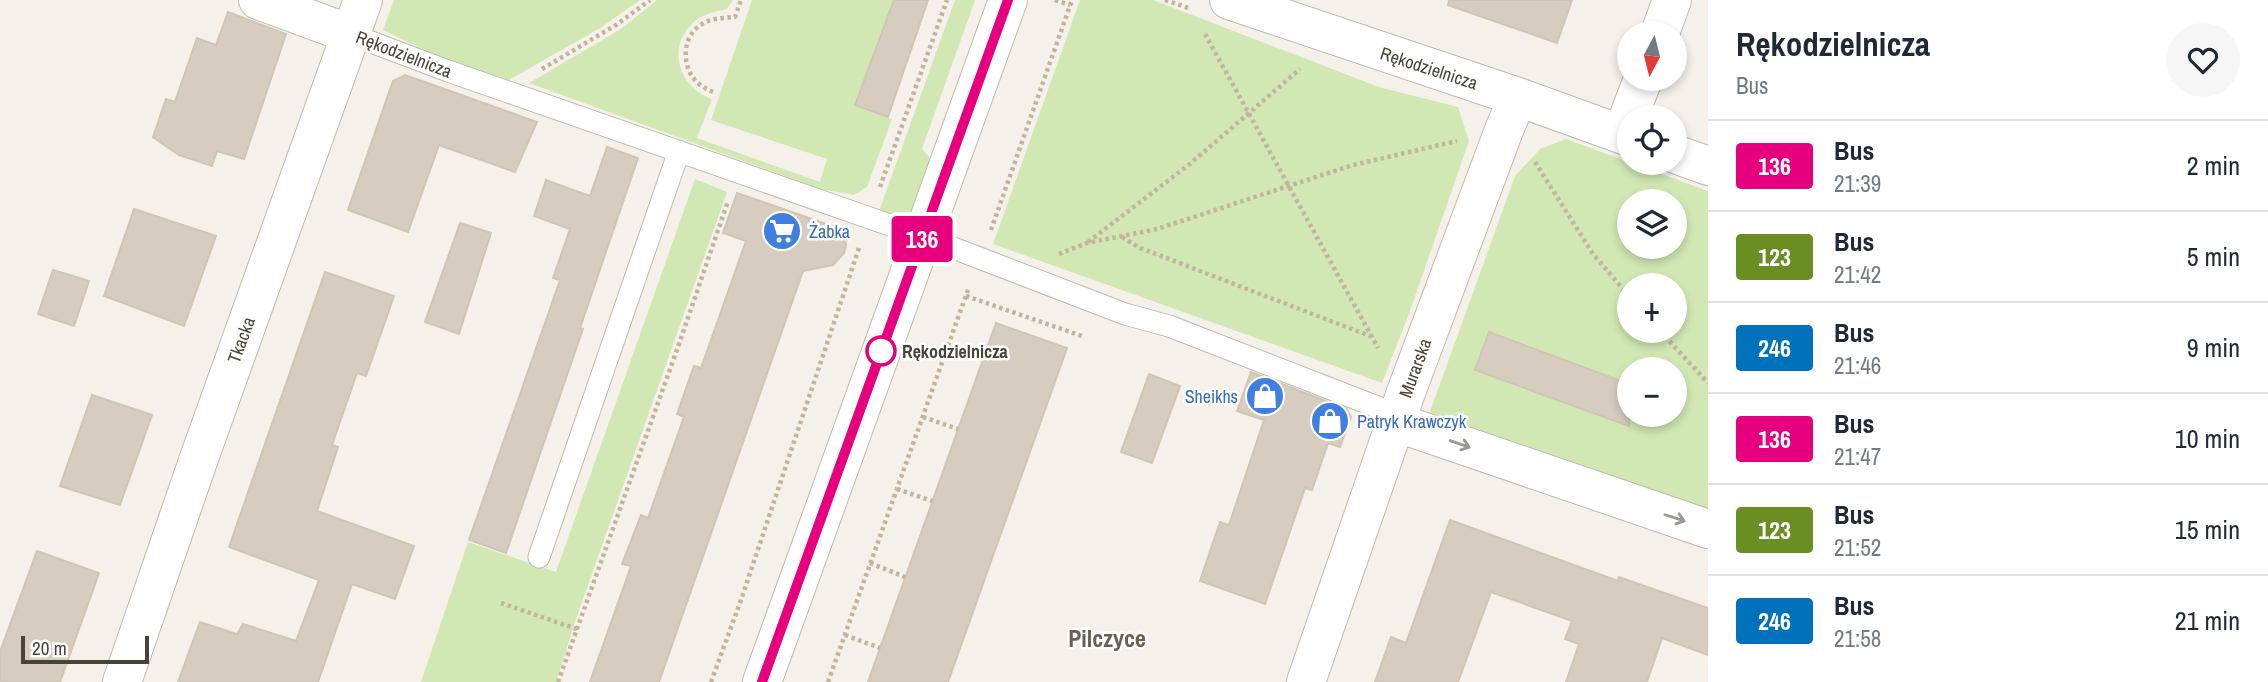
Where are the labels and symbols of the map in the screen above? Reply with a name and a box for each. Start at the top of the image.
north arrow [1617,21,1687,91]
street label: Rękodzielnicza [352,24,456,84]
street label: Rękodzielnicza [1377,41,1481,95]
supermarket icon: Żabka [761,210,803,252]
line badge: 136 [882,216,962,262]
place label: Żabka [809,219,850,244]
street label: Tkacka [221,313,261,367]
street label: Murarska [1393,335,1437,401]
marker: Rękodzielnicza [866,336,896,366]
place label: Rękodzielnicza [902,339,1009,364]
shop icon: Sheikhs [1244,375,1286,417]
place label: Sheikhs [1185,384,1238,409]
shop icon: Patryk Krawczyk [1309,400,1351,442]
place label: Patryk Krawczyk [1357,409,1467,434]
one-way arrow [1448,439,1470,451]
one-way arrow [1664,513,1686,526]
district label: Pilczyce [1068,622,1146,654]
scale bar [21,633,149,665]

